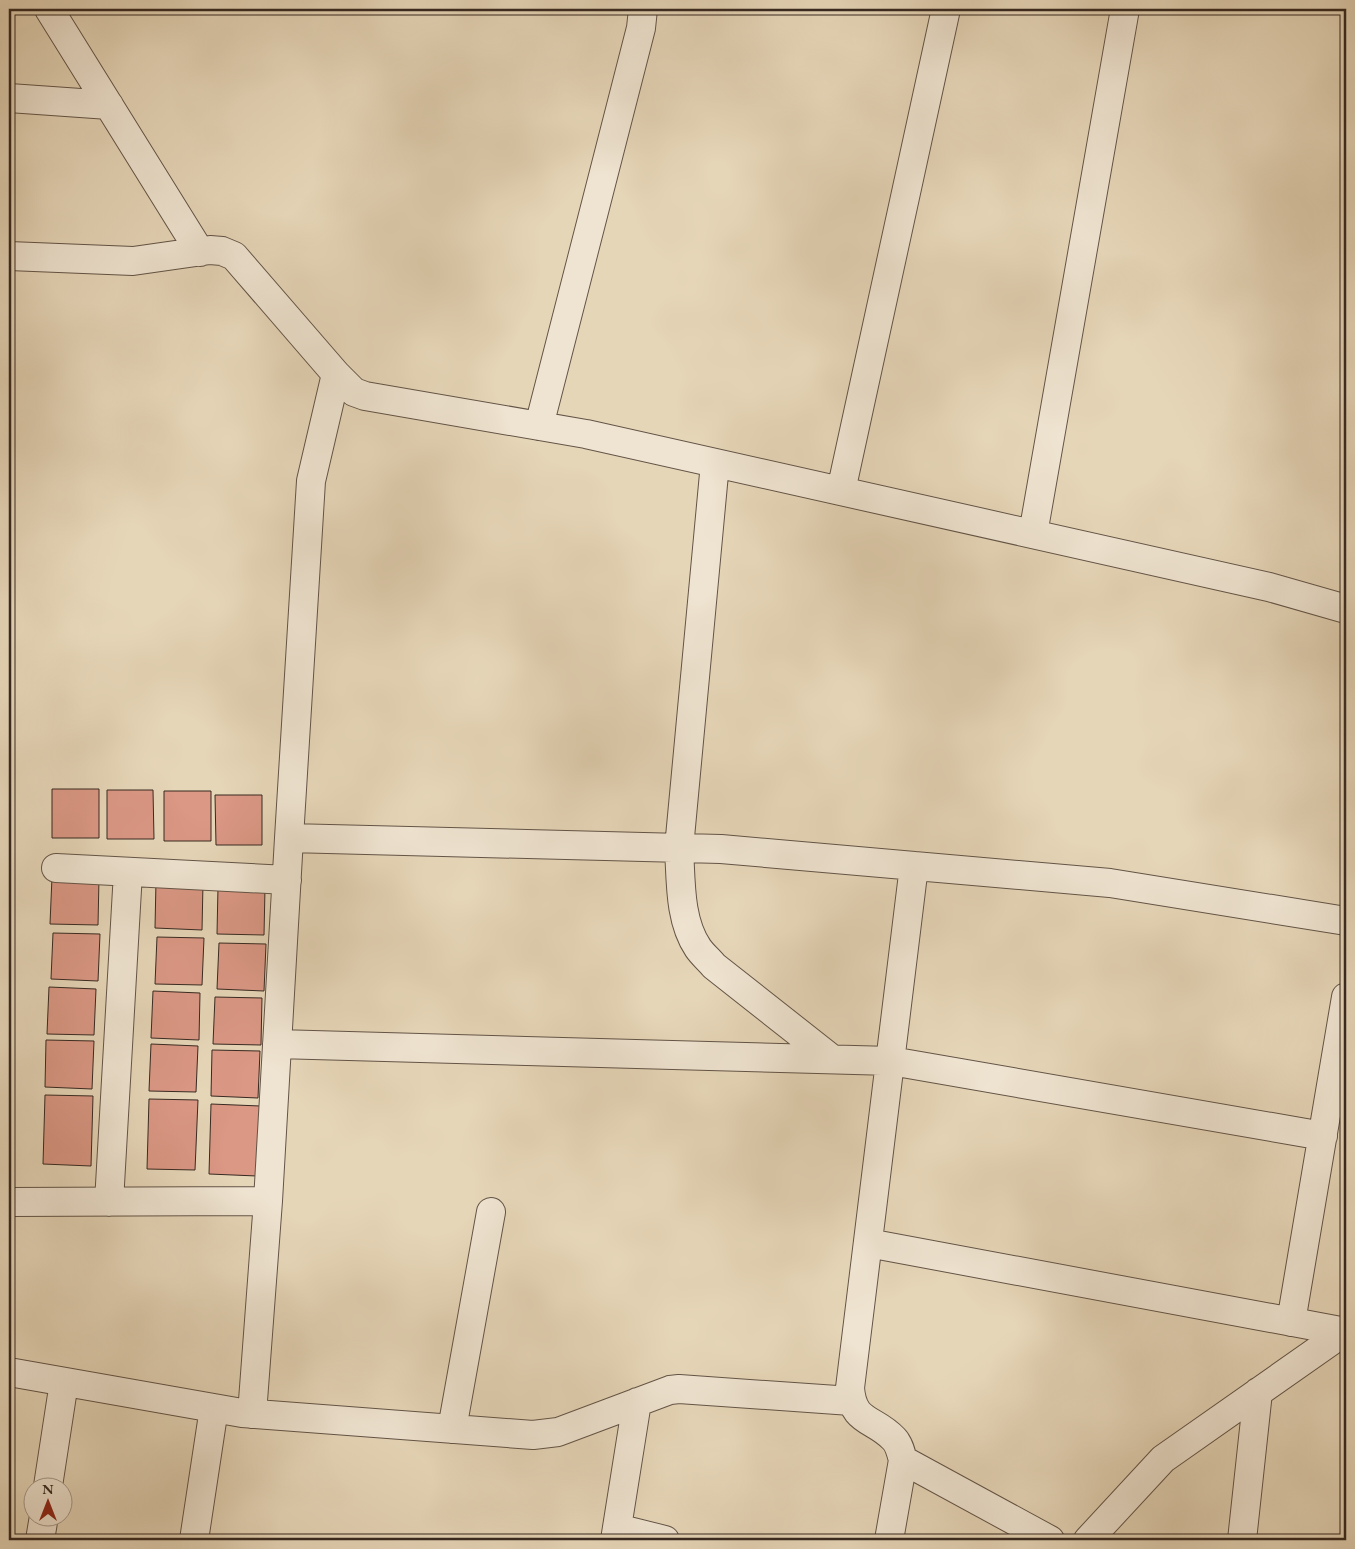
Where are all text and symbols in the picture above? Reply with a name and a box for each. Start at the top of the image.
north arrow [22,1476,72,1526]
text: N [42,1480,54,1498]

